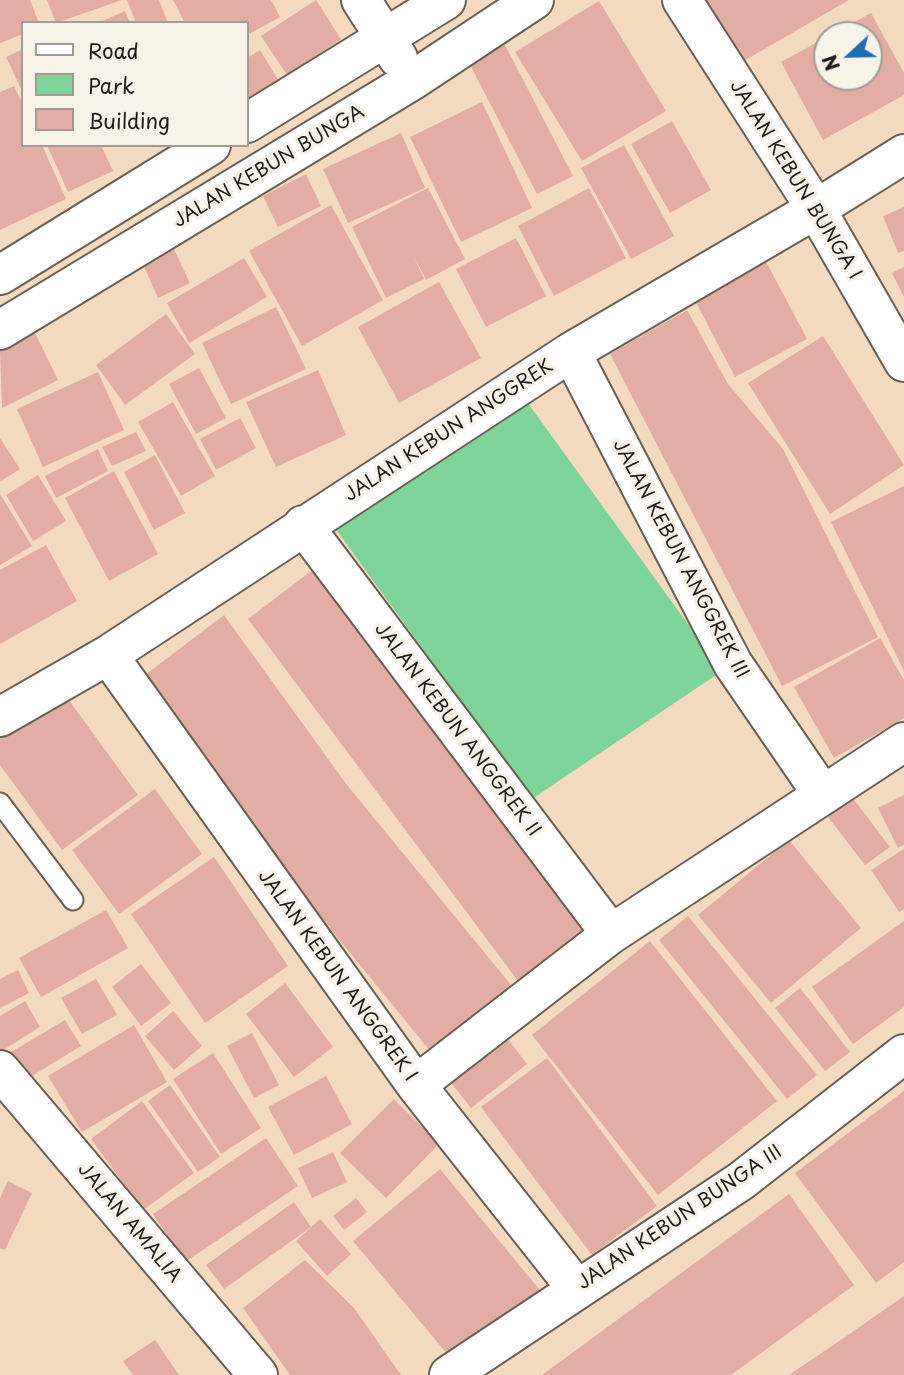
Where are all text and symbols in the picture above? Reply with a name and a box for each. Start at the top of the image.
legend [21,21,248,147]
north arrow [813,21,883,91]
text: Road [88,34,139,66]
text: N [815,51,846,75]
text: Park [88,69,135,101]
street label: JALAN KEBUN BUNGA I [724,76,866,284]
street label: JALAN KEBUN BUNGA [169,101,369,233]
text: Building [88,104,170,136]
street label: JALAN KEBUN ANGGREK [340,355,558,507]
street label: JALAN KEBUN ANGGREK III [607,436,753,682]
street label: JALAN KEBUN ANGGREK II [369,619,545,841]
street label: JALAN KEBUN ANGGREK I [252,866,422,1086]
street label: JALAN KEBUN BUNGA III [573,1141,787,1295]
street label: JALAN AMALIA [72,1159,186,1287]

